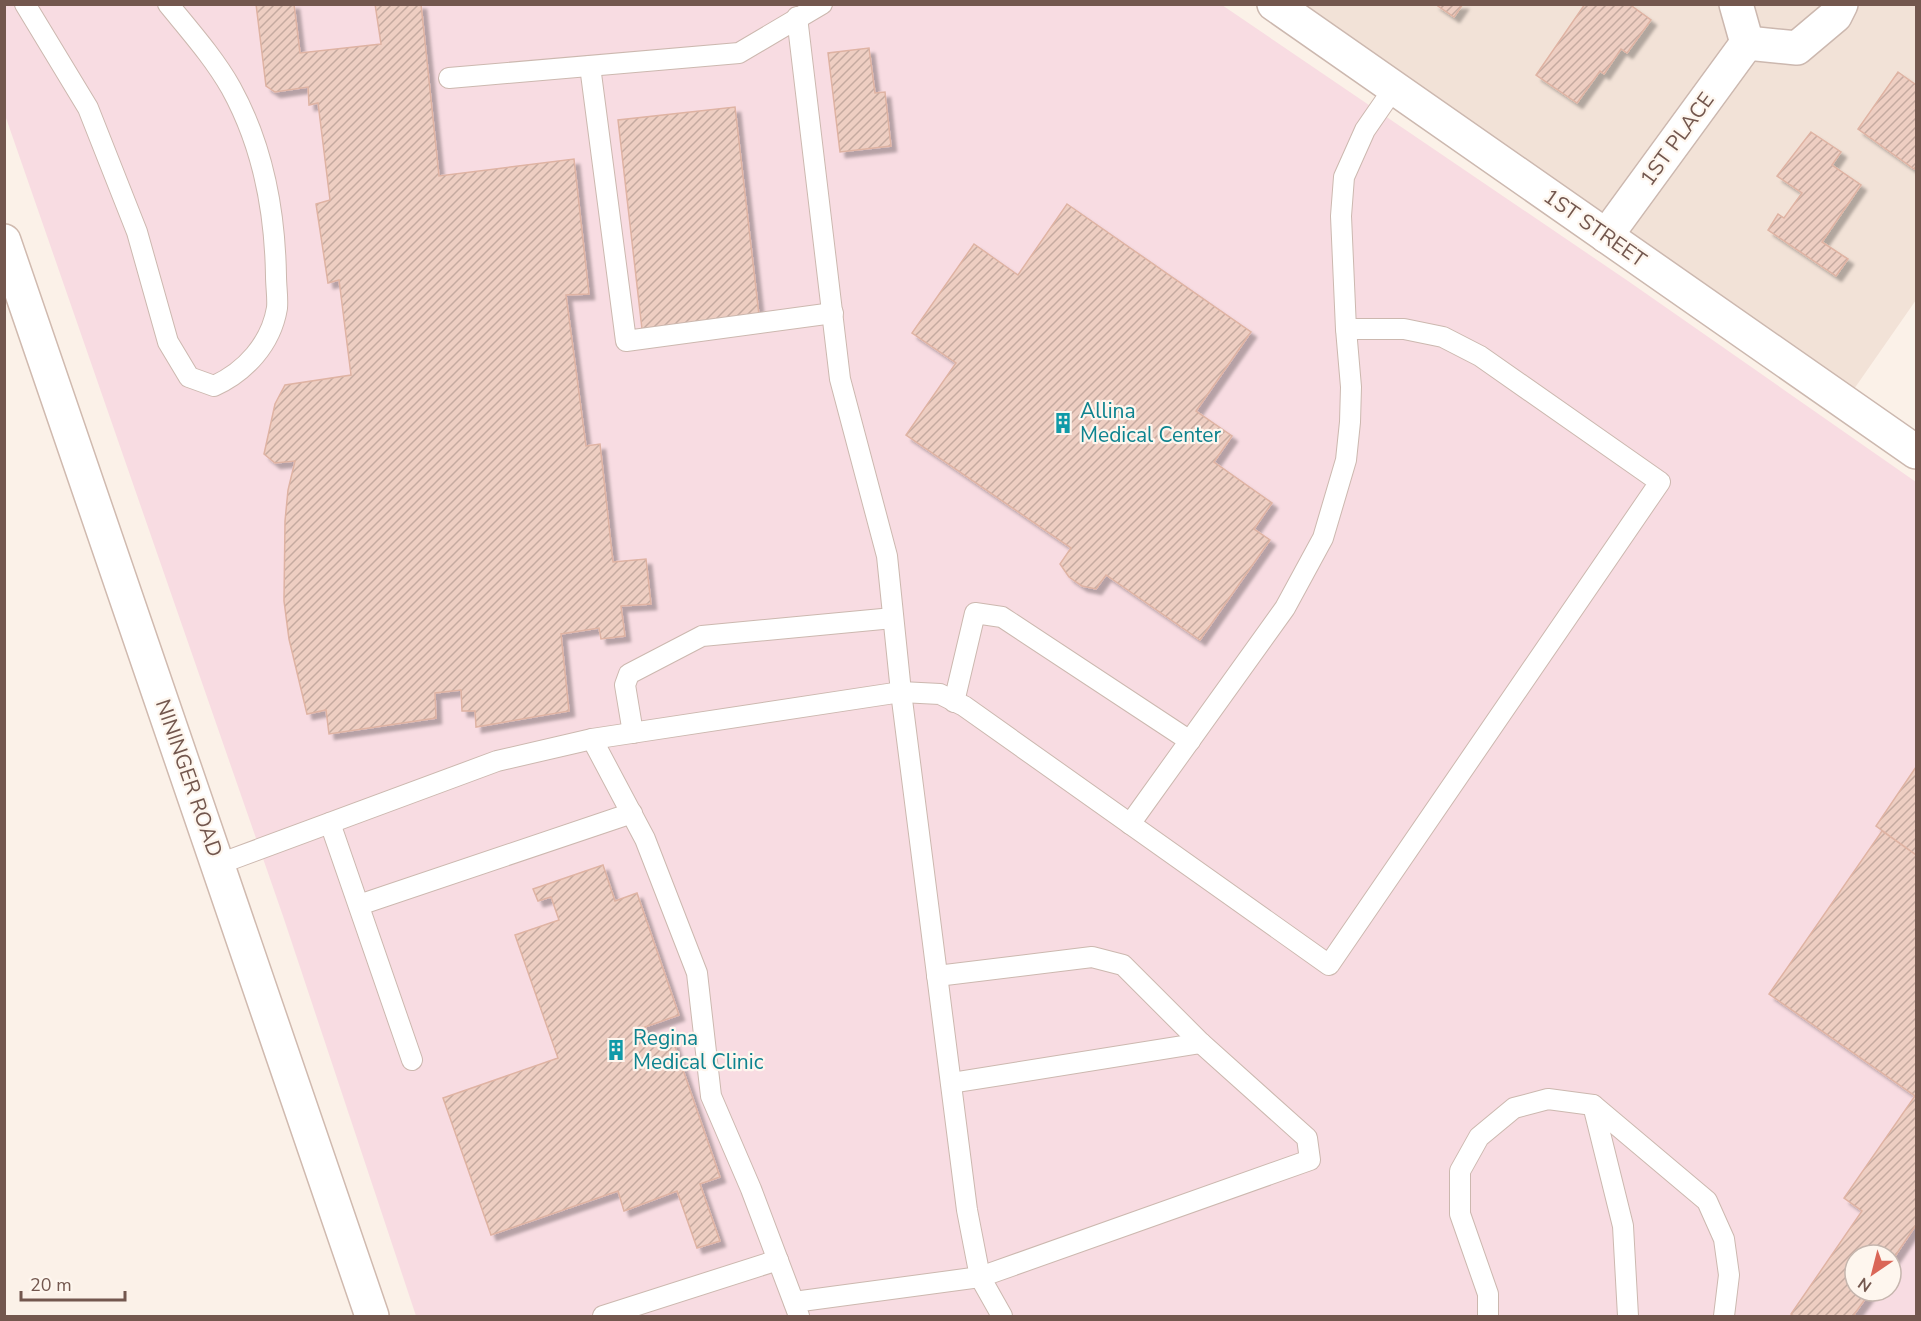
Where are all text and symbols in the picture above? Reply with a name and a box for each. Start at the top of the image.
street label: 1ST PLACE [1634,87,1720,191]
street label: 1ST STREET [1538,182,1652,274]
place label: Allina Medical Center [1080,397,1222,449]
building icon: Allina Medical Center [1051,411,1075,435]
street label: NININGER ROAD [149,695,229,861]
place label: Regina Medical Clinic [633,1024,764,1076]
building icon: Regina Medical Clinic [604,1038,628,1062]
north arrow [1843,1243,1903,1303]
scale bar [21,1264,124,1302]
text: N [1854,1272,1876,1297]
text: 20 m [30,1273,72,1297]

